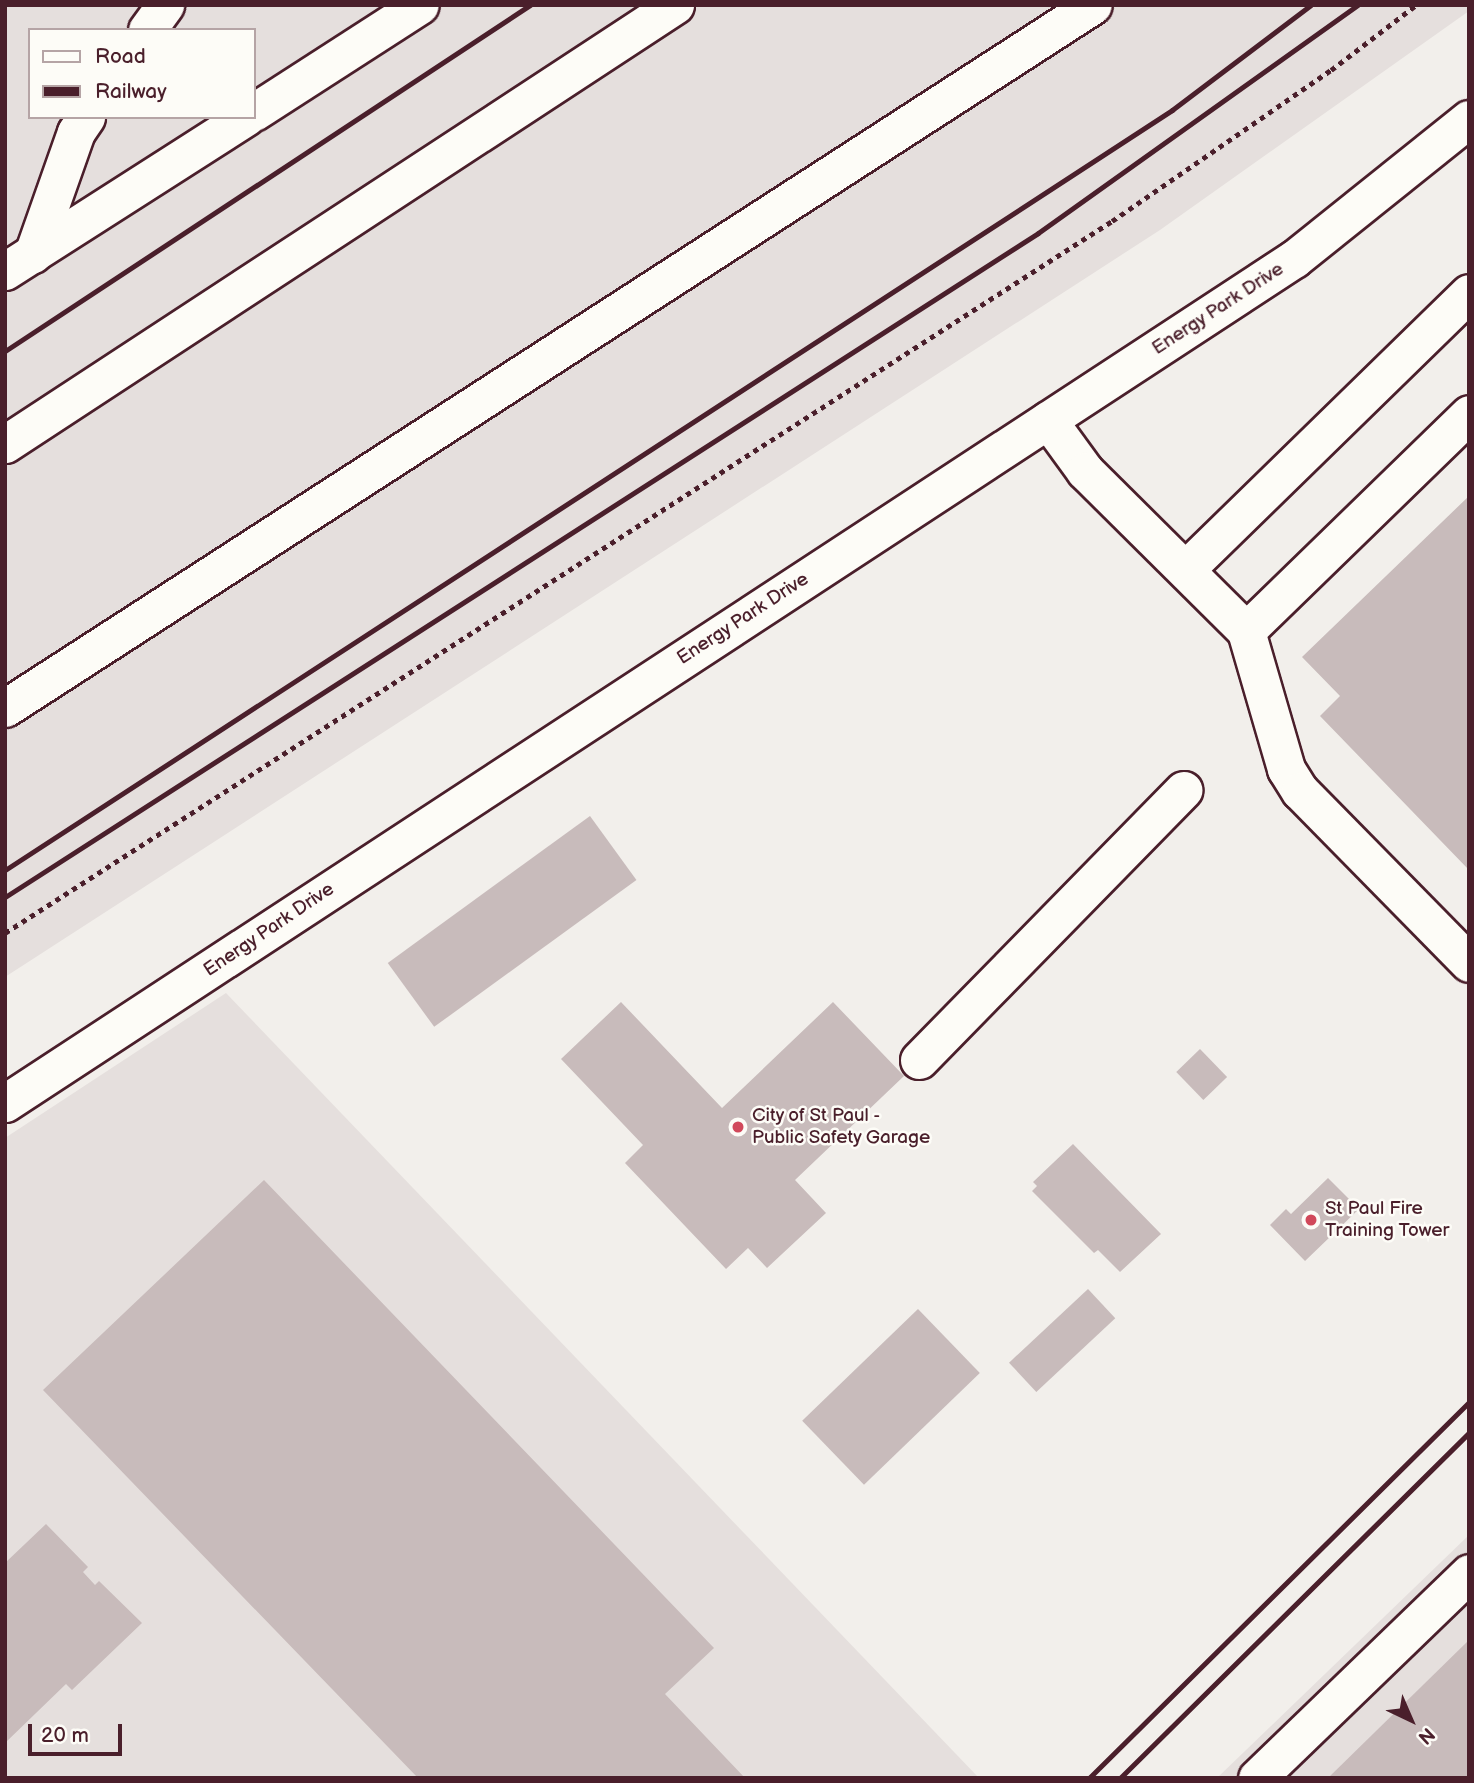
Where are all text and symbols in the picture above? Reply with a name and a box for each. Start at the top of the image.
legend [28,28,256,119]
text: Road [95,44,146,69]
text: Railway [95,79,167,104]
street label: Energy Park Drive [1147,258,1289,360]
street label: Energy Park Drive [672,568,814,670]
street label: Energy Park Drive [199,878,339,982]
place label: City of St Paul - Public Safety Garage [752,1105,932,1149]
marker: City of St Paul - Public Safety Garage [730,1119,746,1135]
place label: St Paul Fire Training Tower [1325,1198,1450,1242]
marker: St Paul Fire Training Tower [1303,1212,1319,1228]
north arrow [1376,1685,1446,1755]
scale bar [32,1710,126,1754]
text: N [1413,1722,1439,1749]
text: 20 m [41,1723,89,1748]

